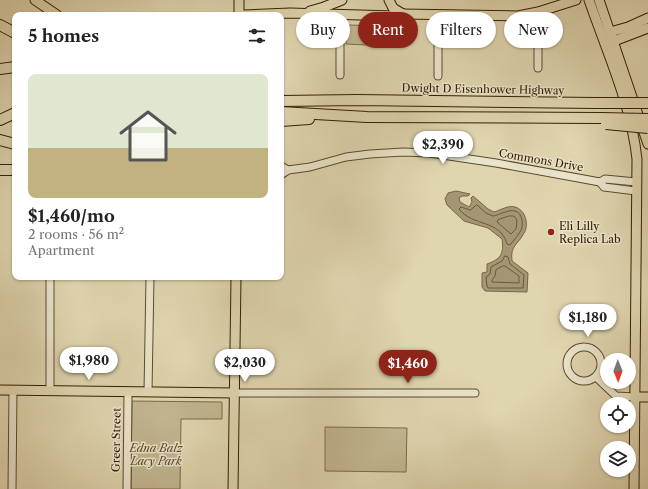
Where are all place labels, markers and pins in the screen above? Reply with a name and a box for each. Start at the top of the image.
pin: $2,390 [410,131,476,165]
place label: Eli Lilly Replica Lab [559,219,621,246]
marker: Eli Lilly Replica Lab [546,227,556,237]
pin: $1,180 [555,304,621,338]
pin: $1,980 [56,347,122,381]
pin: $2,030 [212,349,278,383]
pin: $1,460 [375,350,441,384]

